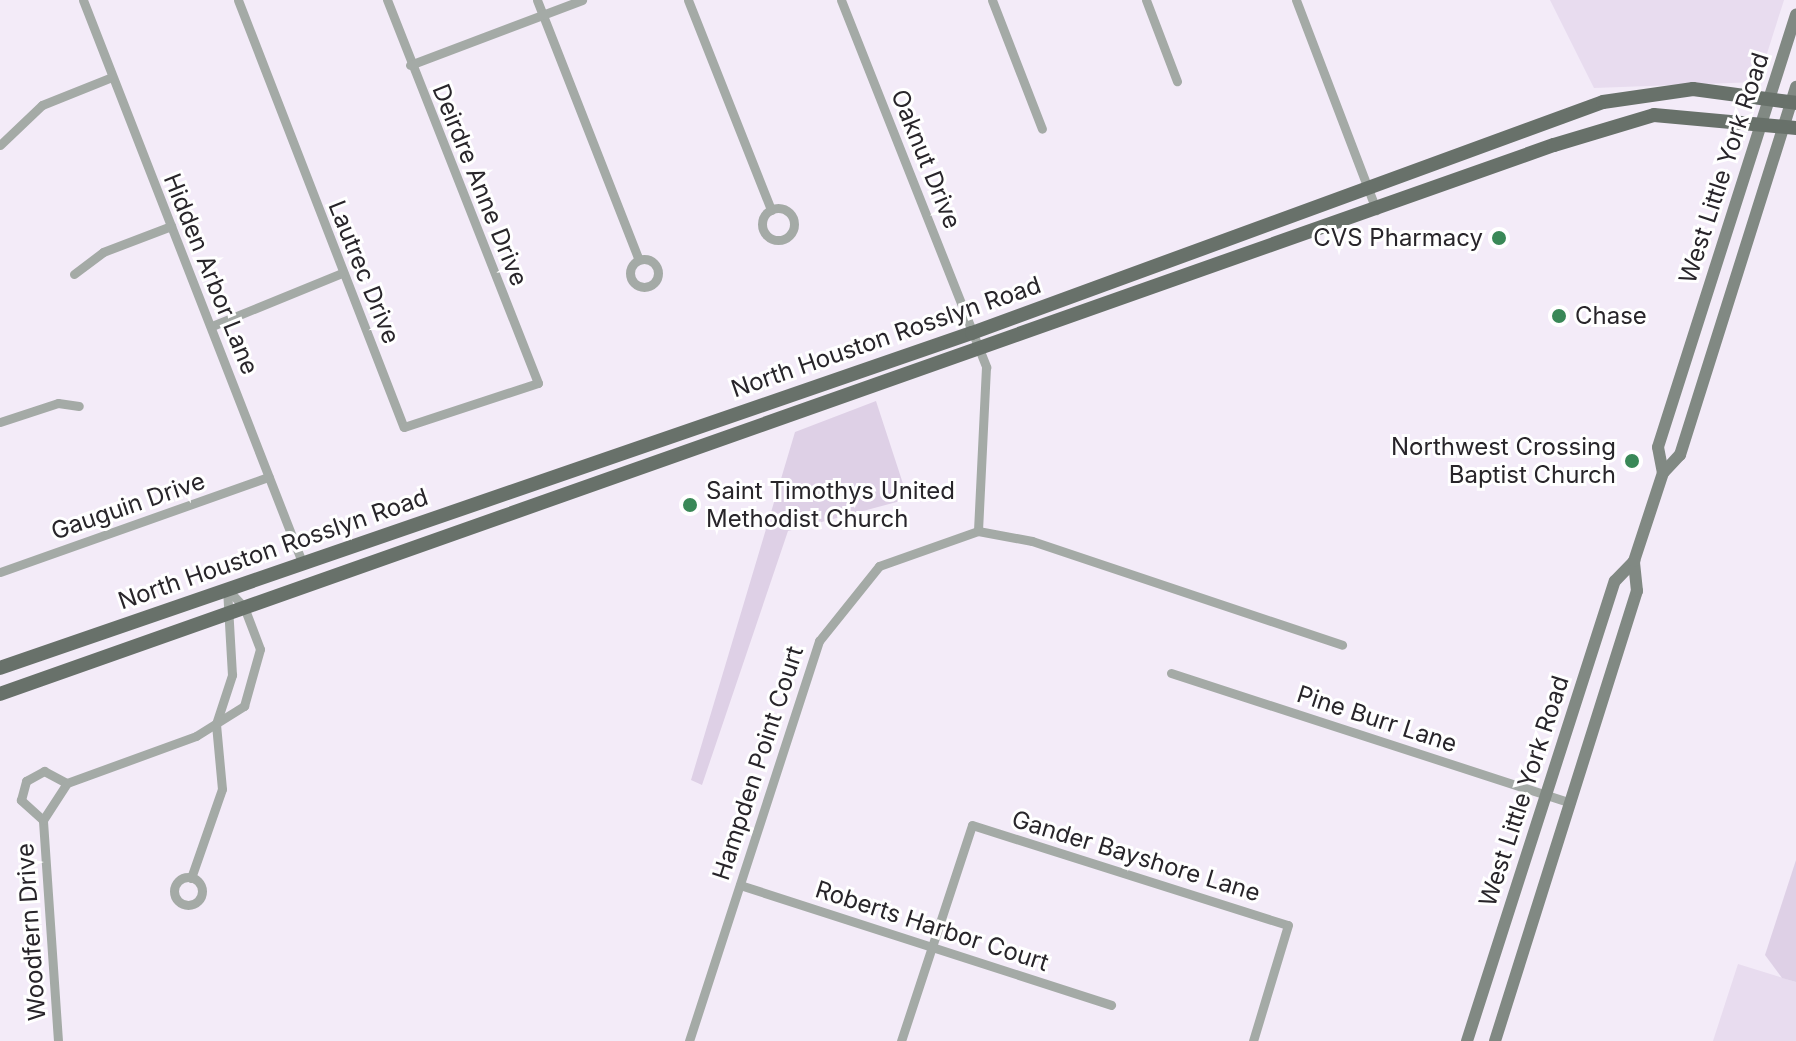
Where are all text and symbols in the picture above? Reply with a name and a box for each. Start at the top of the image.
street label: West Little York Road [1673,49,1775,287]
street label: Deirdre Anne Drive [426,80,534,290]
street label: Oaknut Drive [885,85,967,233]
street label: Hidden Arbor Lane [158,169,264,379]
street label: Lautrec Drive [322,196,406,348]
place label: CVS Pharmacy [1313,224,1483,252]
marker: CVS Pharmacy [1490,229,1508,247]
street label: North Houston Rosslyn Road [727,270,1045,404]
place label: Chase [1575,302,1647,330]
marker: Chase [1550,307,1568,325]
place label: Northwest Crossing Baptist Church [1391,433,1616,489]
marker: Northwest Crossing Baptist Church [1623,452,1641,470]
street label: Gauguin Drive [47,466,209,546]
place label: Saint Timothys United Methodist Church [706,477,955,533]
street label: North Houston Rosslyn Road [114,482,432,616]
marker: Saint Timothys United Methodist Church [681,496,699,514]
street label: Hampden Point Court [707,642,809,884]
street label: West Little York Road [1473,672,1575,910]
street label: Pine Burr Lane [1293,680,1461,758]
street label: Gander Bayshore Lane [1008,804,1264,908]
street label: Woodfern Drive [10,842,52,1022]
street label: Roberts Harbor Court [812,875,1052,977]

